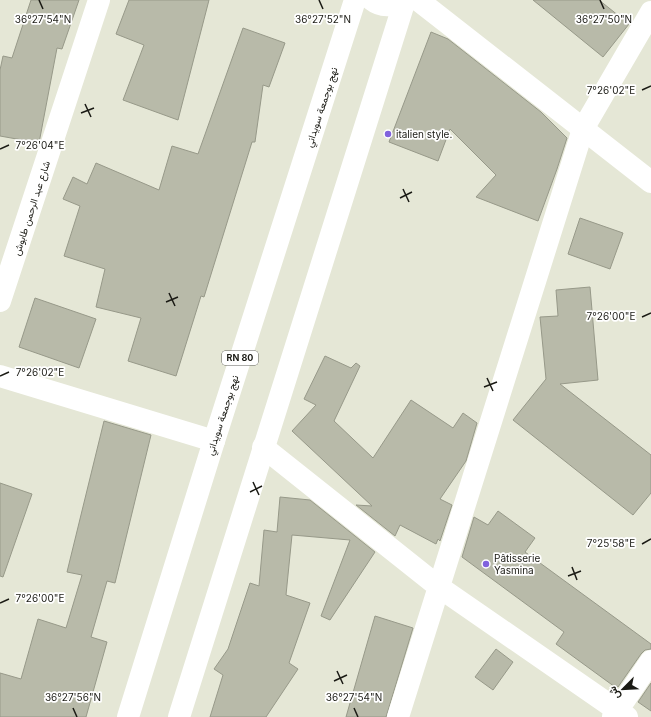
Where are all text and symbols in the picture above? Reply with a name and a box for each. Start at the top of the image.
text: 36°27'54"N [15,13,71,25]
text: 36°27'52"N [295,13,351,25]
text: 36°27'50"N [576,13,632,25]
street label: نهج بوجمعة سويداني [302,65,343,149]
text: 7°26'02"E [587,84,635,96]
place label: italien style. [396,128,452,140]
marker: italien style. [383,129,393,139]
text: 7°26'04"E [16,139,64,151]
street label: شارع عبد الرحمن طابوش [10,159,53,257]
text: 7°26'00"E [587,310,635,322]
road number: RN 80 [222,351,258,365]
text: 7°26'02"E [16,366,64,378]
street label: نهج بوجمعة سويداني [203,373,244,457]
text: 7°25'58"E [587,537,635,549]
place label: Pâtisserie Yasmina [494,552,540,576]
marker: Pâtisserie Yasmina [481,559,491,569]
text: 7°26'00"E [16,592,64,604]
north arrow [603,669,643,709]
text: ش [605,684,623,702]
text: 36°27'56"N [45,691,101,703]
text: 36°27'54"N [326,691,382,703]

